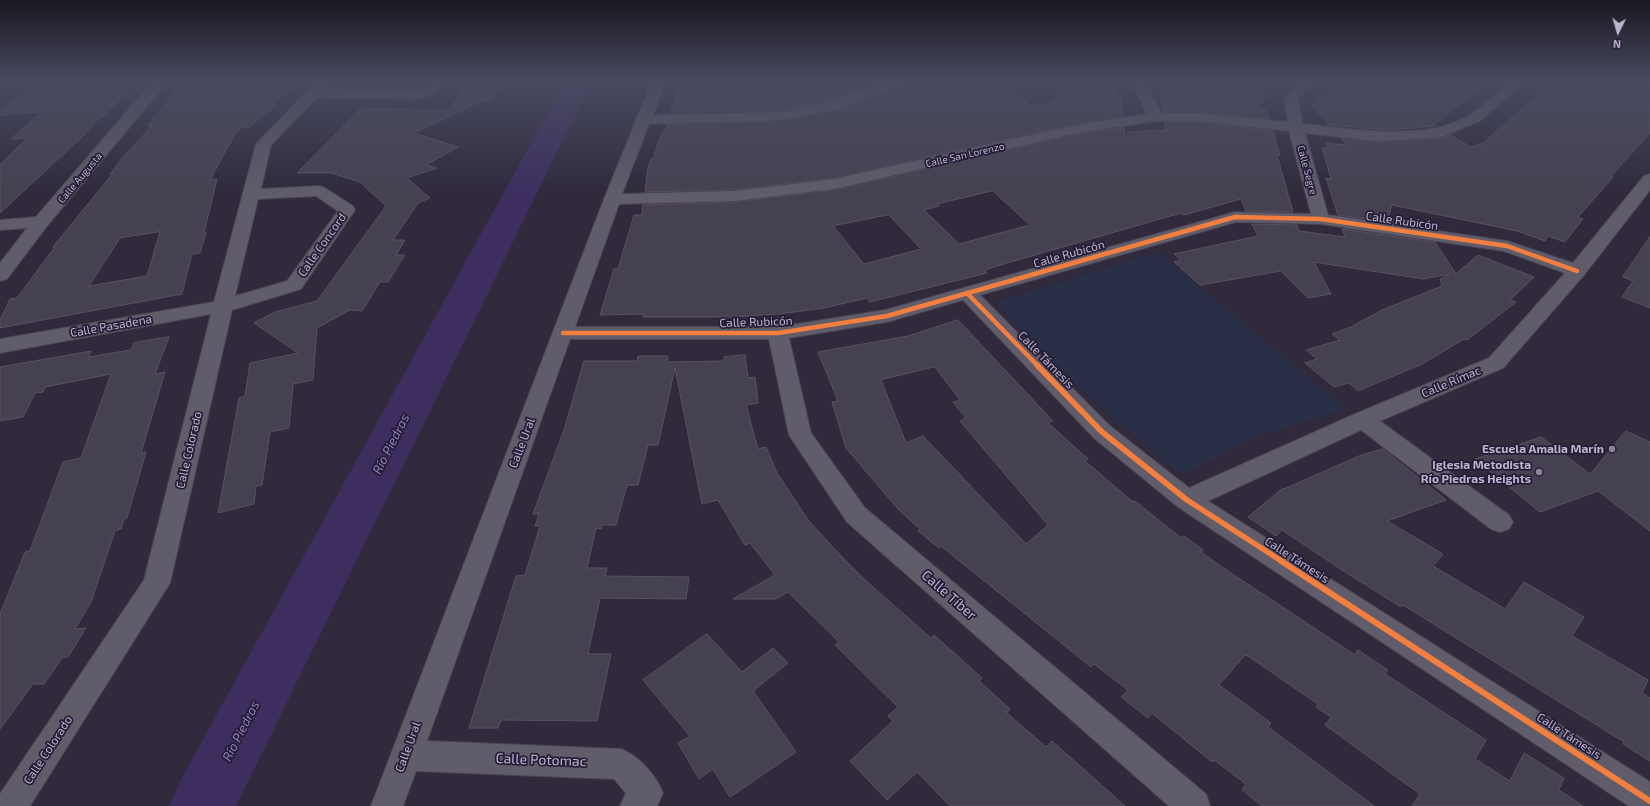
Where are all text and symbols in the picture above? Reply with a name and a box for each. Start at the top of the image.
north arrow [1598,12,1638,52]
text: N [1612,38,1621,51]
street label: Calle San Lorenzo [924,140,1006,170]
street label: Calle Segre [1295,144,1319,196]
street label: Calle Augusta [55,150,105,206]
street label: Calle Rubicón [1365,209,1439,233]
street label: Calle Concord [295,210,349,280]
street label: Calle Rubicón [1032,237,1106,271]
street label: Calle Pasadena [69,312,153,340]
street label: Calle Rubicón [719,314,793,330]
street label: Calle Támesis [1015,328,1077,392]
street label: Calle Rímac [1419,363,1483,401]
street label: Calle Colorado [173,410,205,490]
water label: Río Piedras [369,411,413,477]
street label: Calle Ural [506,416,538,470]
place label: Escuela Amalia Marín [1482,442,1604,456]
marker: Escuela Amalia Marín [1607,444,1617,454]
place label: Iglesia Metodista Río Piedras Heights [1421,458,1531,486]
marker: Iglesia Metodista Río Piedras Heights [1534,467,1544,477]
street label: Calle Támesis [1262,534,1332,586]
street label: Calle Tíber [918,567,980,623]
water label: Río Piedras [219,698,263,764]
street label: Calle Támesis [1534,710,1604,762]
street label: Calle Colorado [21,713,75,787]
street label: Calle Ural [392,720,424,774]
street label: Calle Potomac [495,750,587,770]

